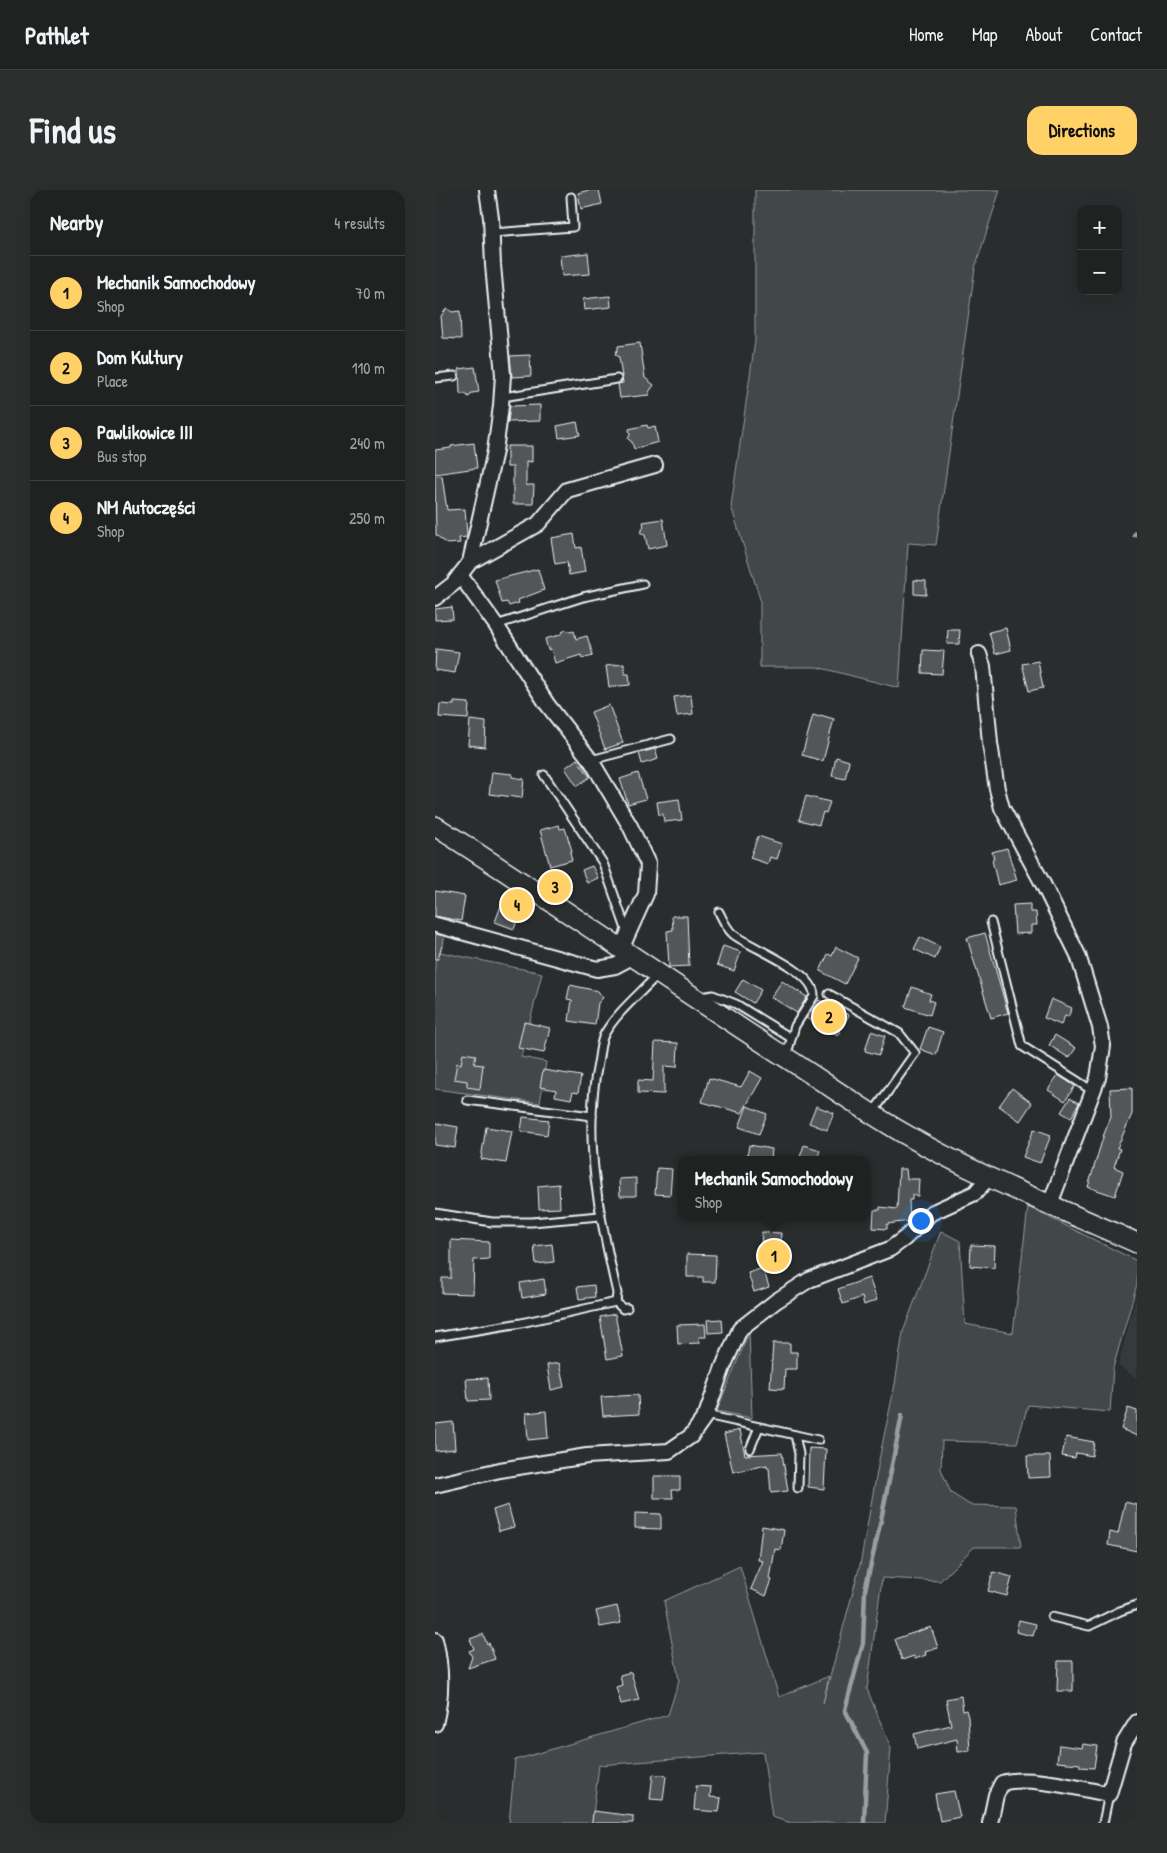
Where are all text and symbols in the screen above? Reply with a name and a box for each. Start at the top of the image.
text: Pathlet [25,19,88,51]
text: Home [909,22,944,47]
text: Map [972,22,997,47]
text: About [1025,22,1062,47]
text: Contact [1090,22,1142,47]
button: Directions [1027,106,1137,155]
text: Find us [30,107,116,154]
map controls [1077,205,1122,295]
button: + [1077,205,1122,250]
text: Nearby [50,208,103,237]
text: 4 results [334,212,385,234]
button: − [1077,250,1122,295]
text: Mechanik Samochodowy [97,269,255,295]
text: 1 [63,282,69,304]
text: 70 m [355,282,385,304]
text: Shop [97,295,124,317]
text: Dom Kultury [97,344,183,370]
text: 2 [62,357,70,379]
text: 110 m [352,357,385,379]
text: Place [97,370,128,392]
text: Pawlikowice III [97,419,193,445]
text: 3 [62,432,70,454]
text: 240 m [350,432,385,454]
text: Bus stop [97,445,146,467]
text: NM Autoczęści [97,494,196,520]
text: 4 [63,507,69,529]
text: 250 m [349,507,385,529]
text: Shop [97,520,124,542]
pin: 3 [539,868,571,906]
pin: 4 [501,886,533,924]
pin: 2 [813,998,845,1036]
popup [678,1156,870,1221]
text: Mechanik Samochodowy [695,1165,853,1191]
text: Shop [695,1191,722,1213]
your location [908,1208,934,1234]
pin: 1 [758,1237,790,1275]

